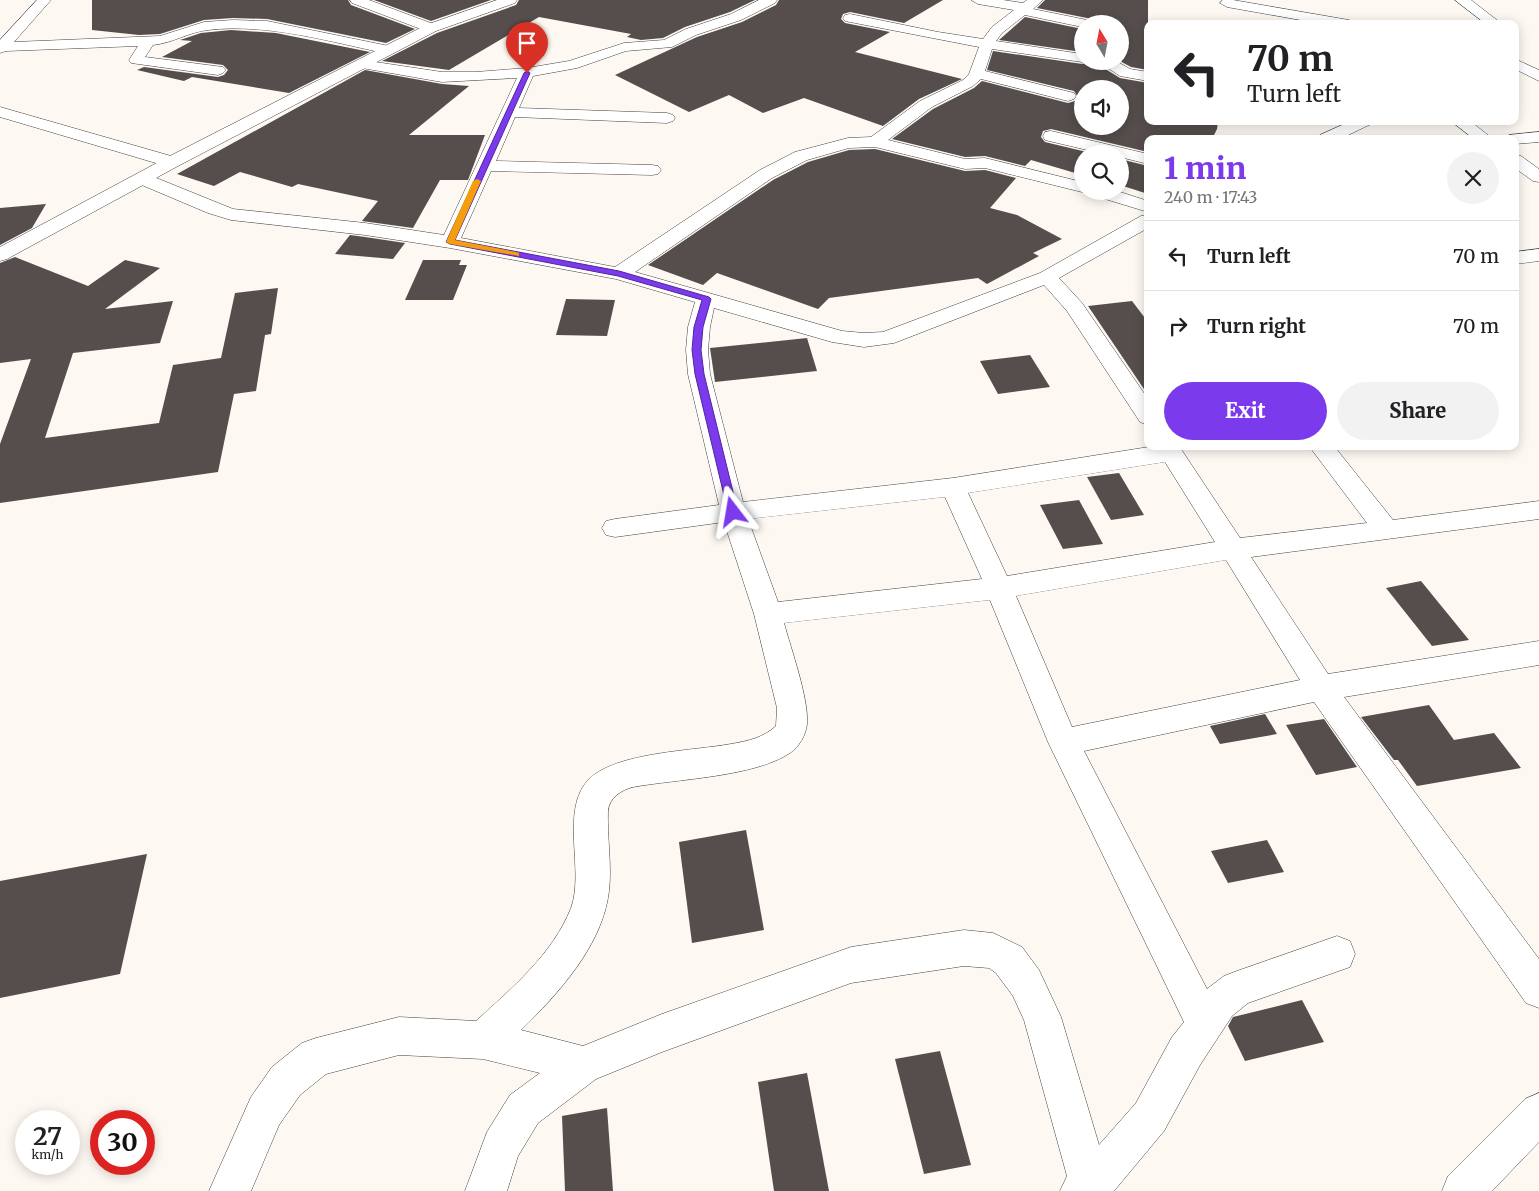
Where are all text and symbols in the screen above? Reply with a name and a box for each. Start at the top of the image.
north arrow [1074,15,1129,70]
map controls [1074,15,1129,200]
pin [506,22,548,73]
icon: arrive [513,29,541,57]
text: 70 m [1247,37,1334,81]
icon: left [1164,40,1229,105]
button: sound [1074,80,1129,135]
text: Turn left [1247,80,1341,108]
button: search [1074,145,1129,200]
text: 1 min [1164,149,1246,187]
button: close [1447,152,1499,204]
text: 240 m · 17:43 [1164,187,1258,207]
icon: left [1164,242,1192,270]
text: Turn left [1207,244,1291,268]
text: 70 m [1453,244,1499,268]
icon: right [1164,312,1192,340]
text: Turn right [1207,314,1306,338]
text: 70 m [1453,314,1499,338]
button: Exit [1164,382,1327,440]
button: Share [1337,382,1499,440]
position arrow [706,485,758,537]
speed limit sign: 30 [90,1110,155,1175]
text: 27 [33,1120,62,1152]
text: km/h [32,1147,63,1162]

